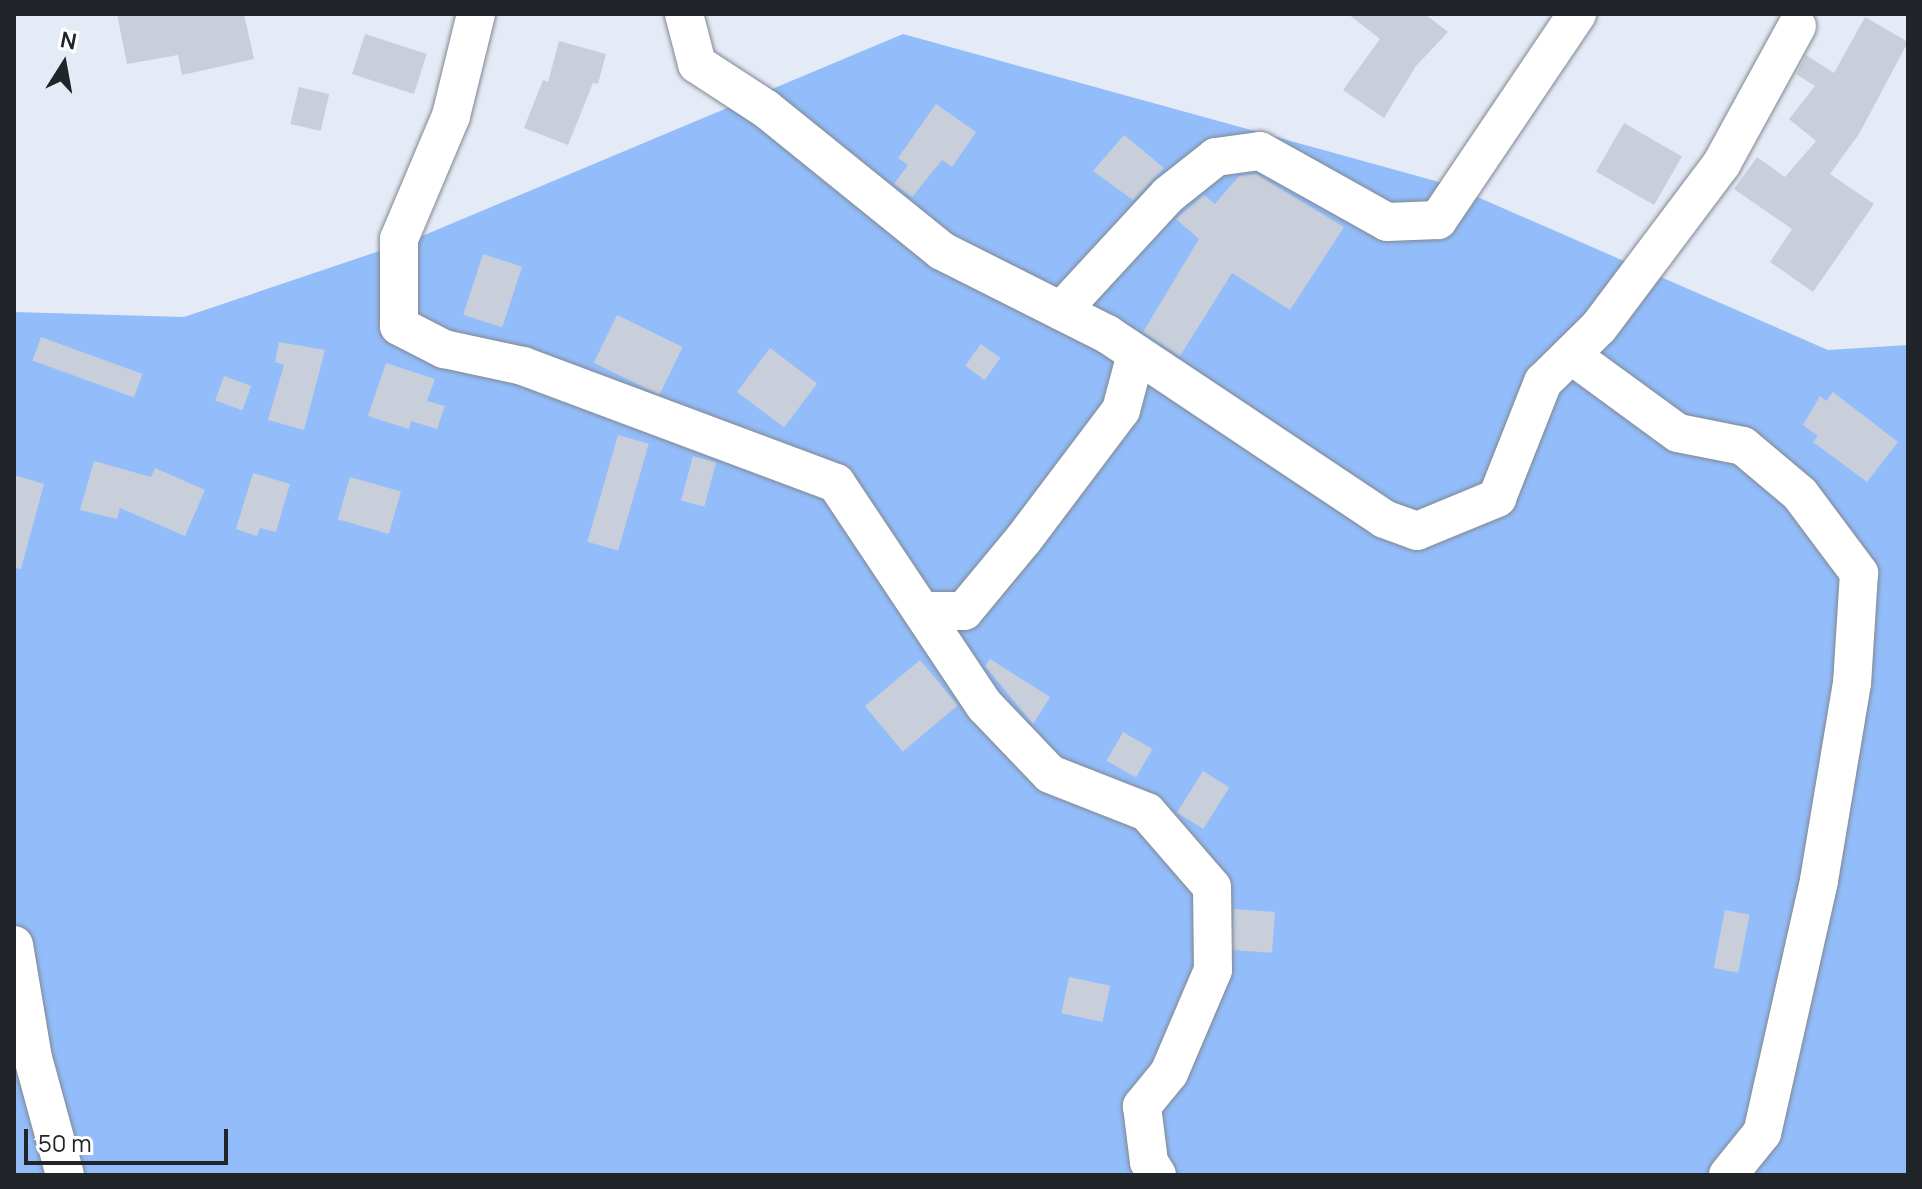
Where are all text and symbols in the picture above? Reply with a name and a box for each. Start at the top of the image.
north arrow [24,24,104,104]
text: N [58,24,79,57]
scale bar [28,1113,232,1163]
text: 50 m [38,1126,92,1159]

